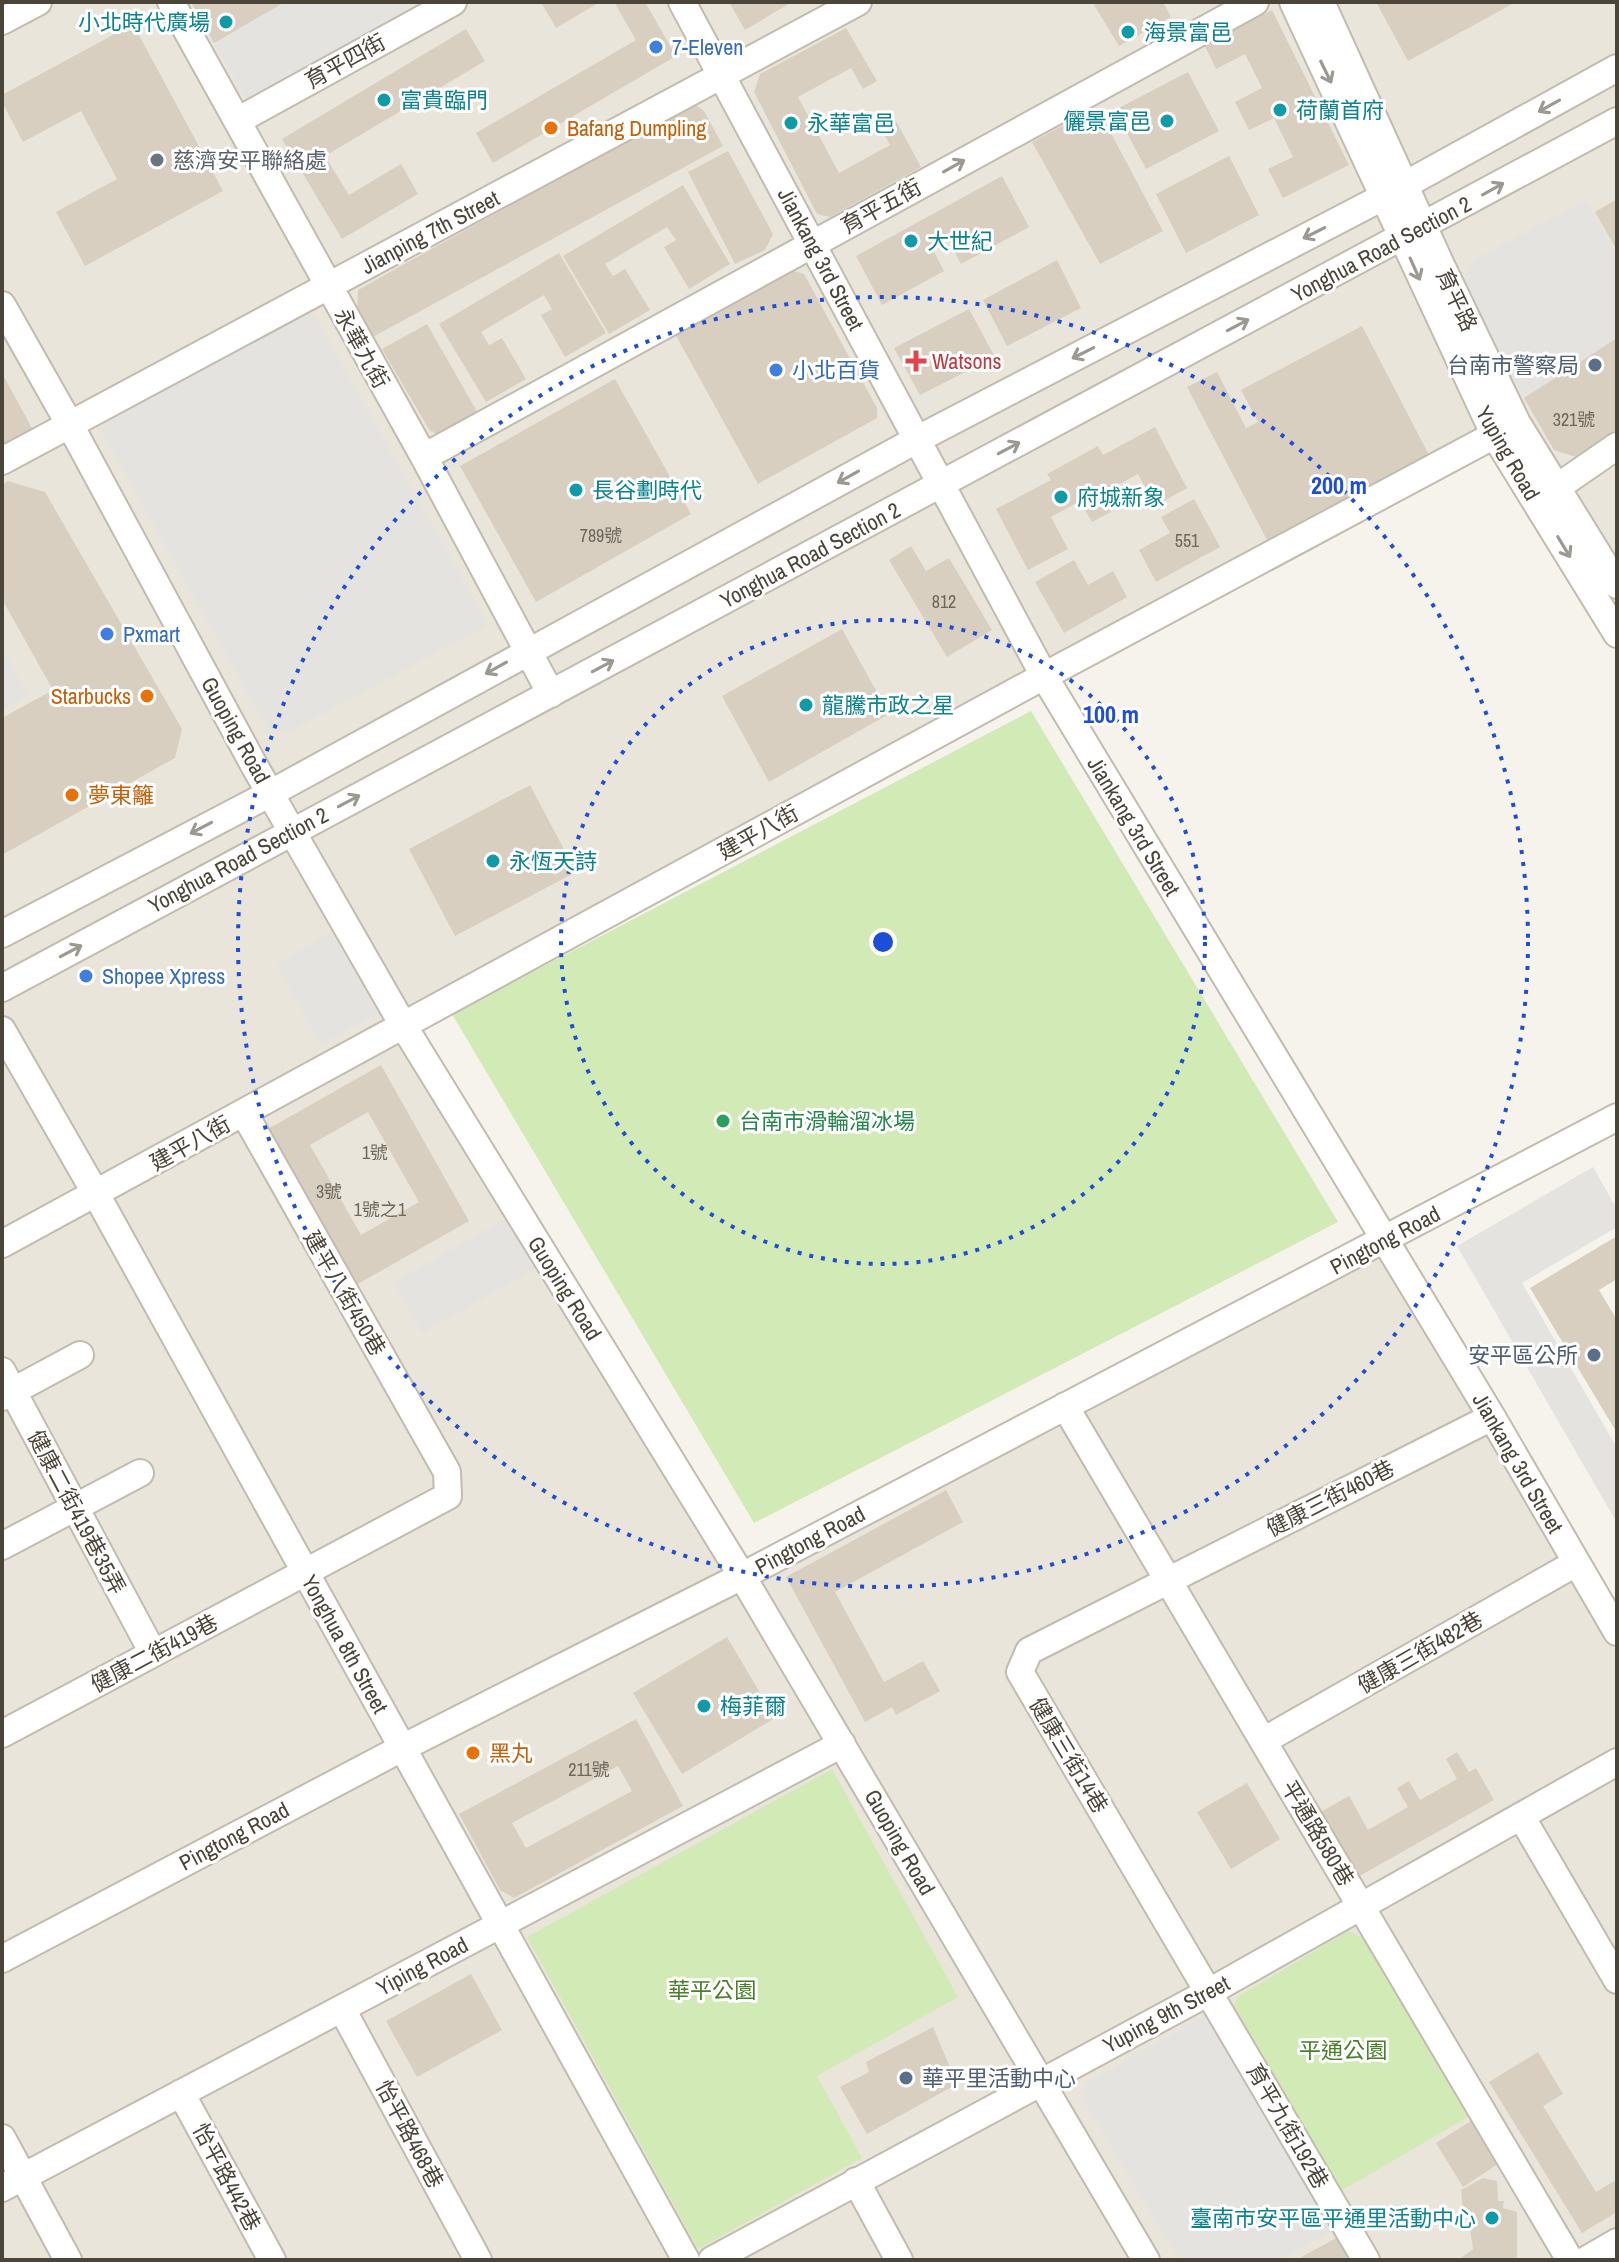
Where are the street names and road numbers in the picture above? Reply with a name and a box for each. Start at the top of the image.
street label: 育平四街 [299,27,391,95]
street label: 育平五街 [835,172,927,240]
street label: Jiankang 3rd Street [771,182,871,336]
street label: Jianping 7th Street [356,183,504,281]
street label: Yonghua Road Section 2 [1286,189,1476,309]
street label: 育平路 [1429,264,1485,336]
street label: 永華九街 [328,302,396,394]
street label: Yuping Road [1469,400,1547,506]
street label: Yonghua Road Section 2 [715,495,905,615]
street label: Guoping Road [194,671,278,789]
street label: Jiankang 3rd Street [1081,751,1187,901]
street label: 建平八街 [712,798,804,866]
street label: Yonghua Road Section 2 [143,800,333,920]
street label: 建平八街 [144,1109,236,1177]
street label: Pingtong Road [1325,1198,1445,1282]
street label: 建平八街450巷 [297,1225,393,1361]
street label: Guoping Road [521,1230,609,1346]
street label: Jiankang 3rd Street [1466,1387,1570,1539]
street label: 健康二街419巷35弄 [21,1425,133,1599]
street label: 健康三街460巷 [1261,1453,1399,1543]
street label: Pingtong Road [750,1498,870,1582]
street label: Yonghua 8th Street [295,1569,395,1719]
street label: 健康三街482巷 [1352,1604,1488,1700]
street label: 健康二街419巷 [85,1607,223,1699]
street label: 健康三街14巷 [1023,1692,1115,1818]
street label: 平通路580巷 [1275,1775,1361,1891]
street label: Guoping Road [858,1784,942,1900]
street label: Pingtong Road [174,1794,294,1878]
street label: Yiping Road [371,1929,473,2003]
street label: Yuping 9th Street [1097,1968,1235,2060]
street label: 育平九街192巷 [1240,2058,1336,2194]
street label: 怡平路468巷 [369,2075,451,2193]
street label: 怡平路442巷 [186,2118,268,2236]

